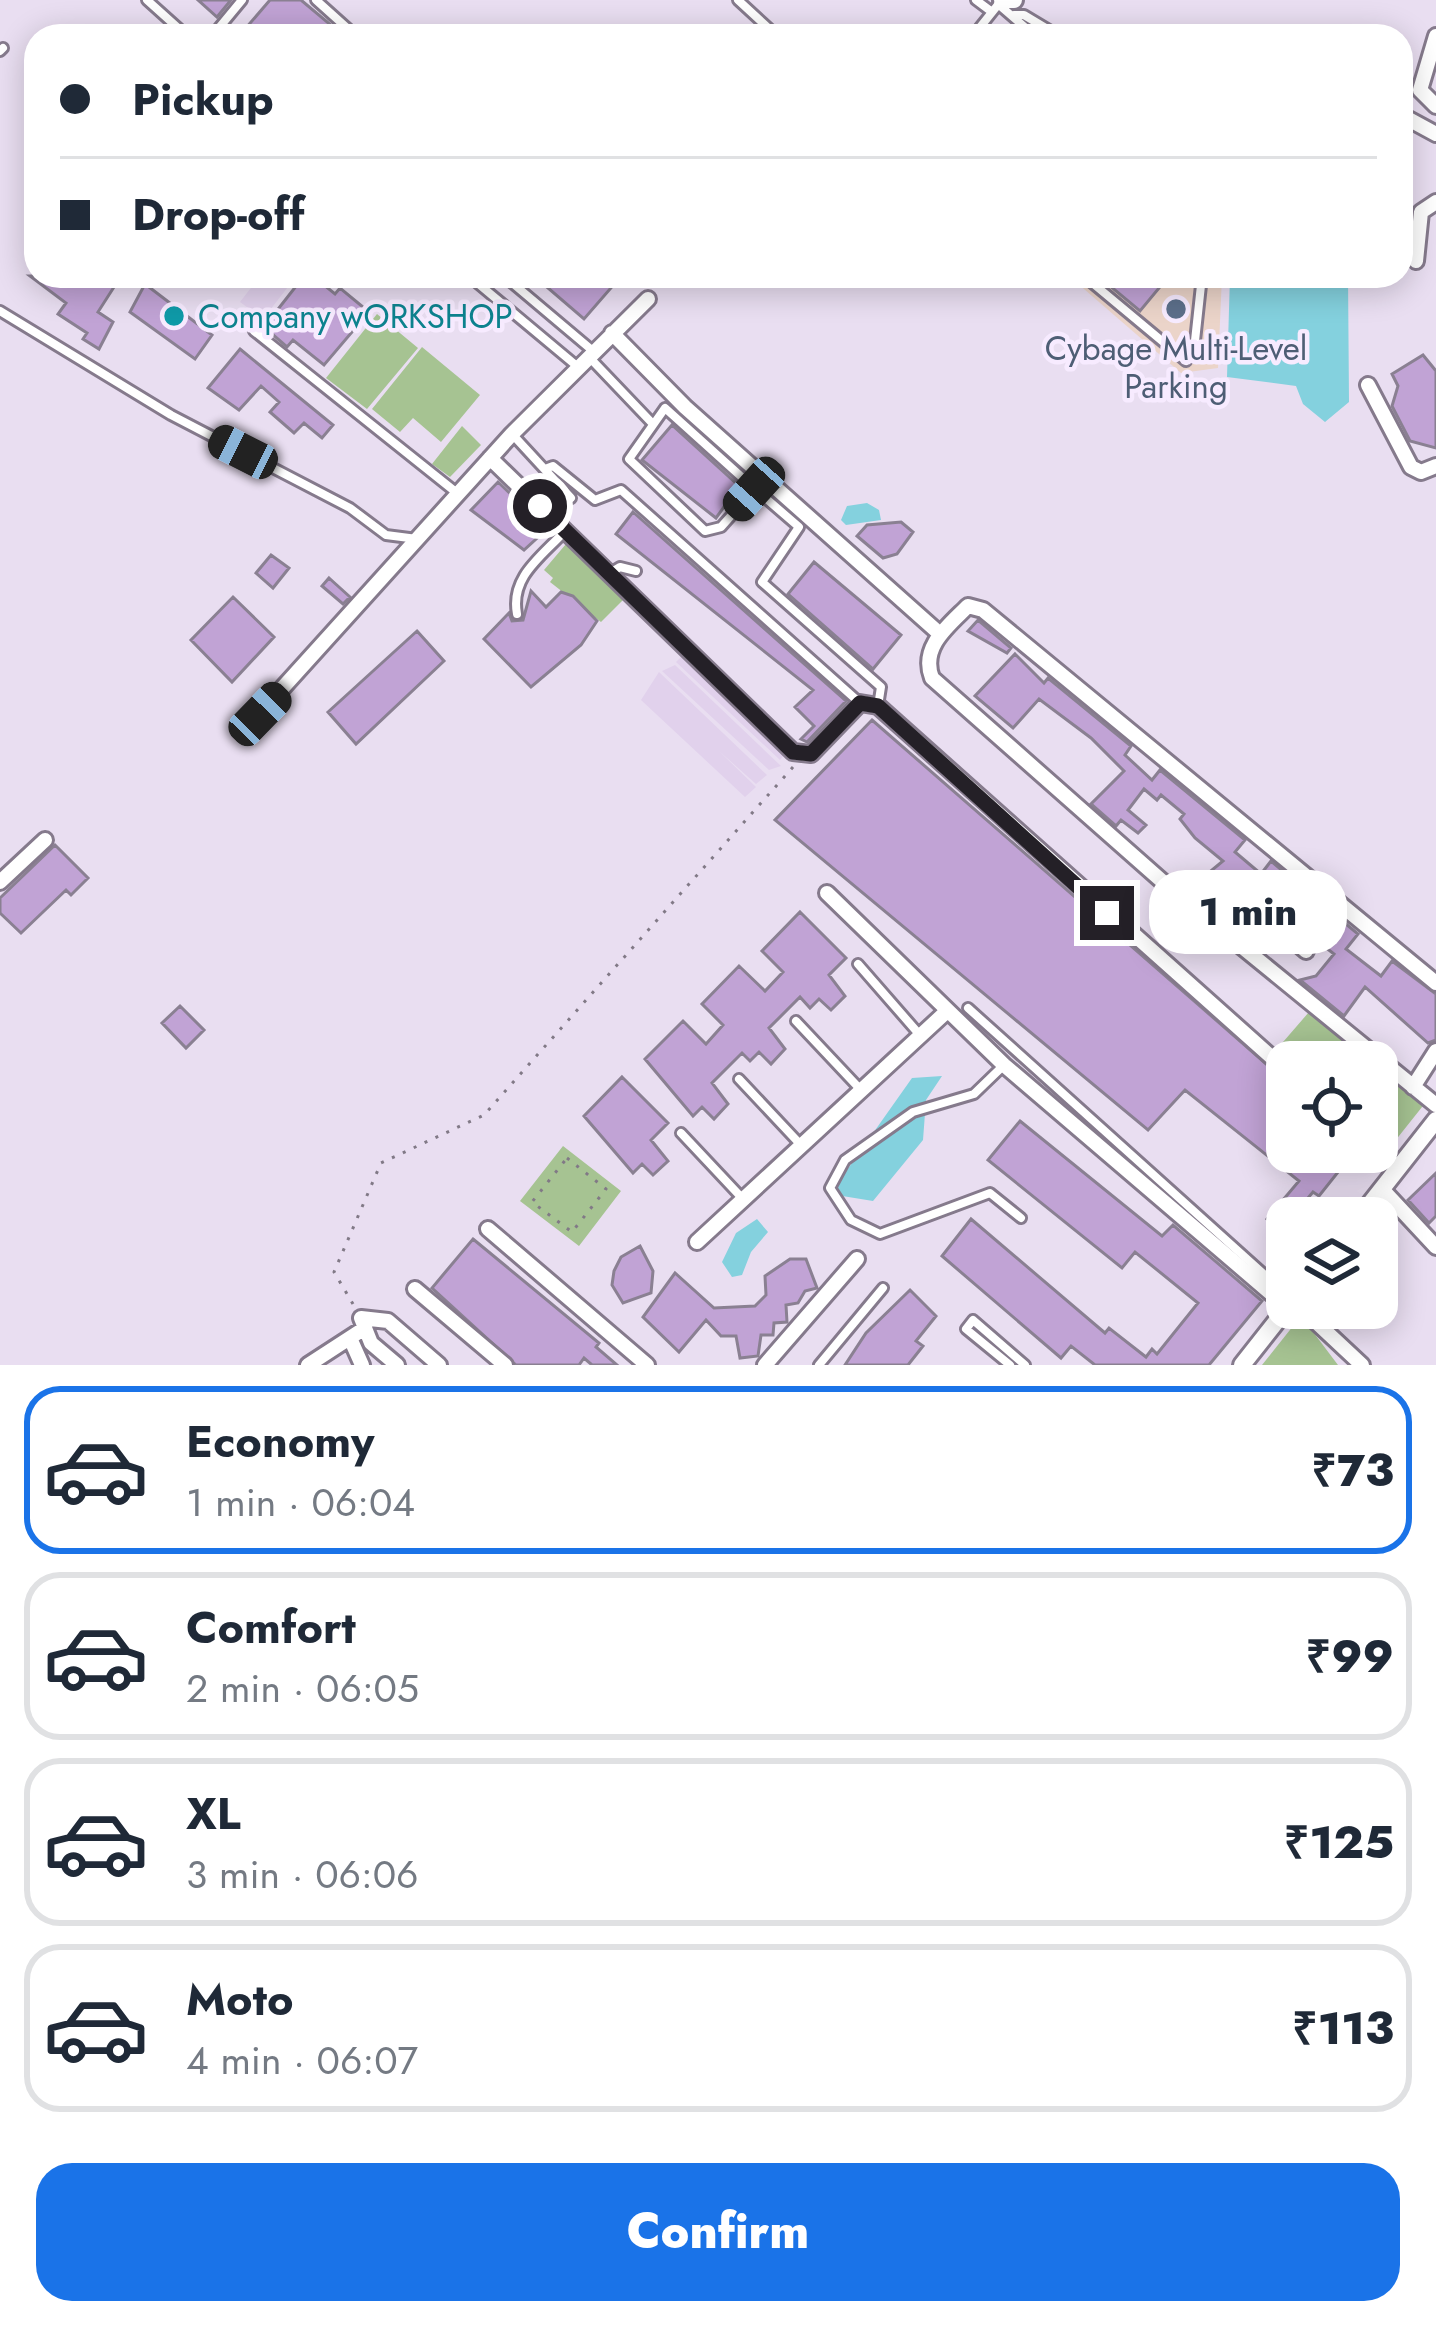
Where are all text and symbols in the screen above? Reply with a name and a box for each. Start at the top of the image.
text: Pickup [132,67,274,132]
text: Drop-off [132,182,305,247]
place label: Company wORKSHOP [198,293,513,340]
marker: Cybage Multi-Level Parking [1163,296,1189,322]
marker: Company wORKSHOP [161,303,187,329]
place label: Cybage Multi-Level Parking [1045,325,1307,410]
car [203,420,283,484]
car [717,450,791,528]
route start [513,479,567,533]
car [222,676,298,752]
callout: 1 min [1149,871,1347,955]
text: 1 min [1199,883,1297,940]
route end [1080,886,1134,940]
map controls [1266,1041,1398,1329]
button: locate [1266,1041,1398,1173]
button: layers [1266,1197,1398,1329]
text: Economy [186,1409,374,1474]
icon: car [42,1416,150,1524]
text: ₹73 [1311,1438,1394,1503]
text: 1 min · 06:04 [186,1474,415,1531]
text: Comfort [186,1595,356,1660]
icon: car [42,1602,150,1710]
text: ₹99 [1306,1624,1394,1689]
text: 2 min · 06:05 [186,1660,419,1717]
text: XL [186,1781,241,1846]
icon: car [42,1788,150,1896]
text: ₹125 [1284,1810,1394,1875]
text: 3 min · 06:06 [186,1846,419,1903]
text: Moto [186,1967,294,2032]
icon: car [42,1974,150,2082]
text: ₹113 [1292,1996,1394,2061]
text: 4 min · 06:07 [186,2032,418,2089]
button: Confirm [36,2163,1400,2301]

